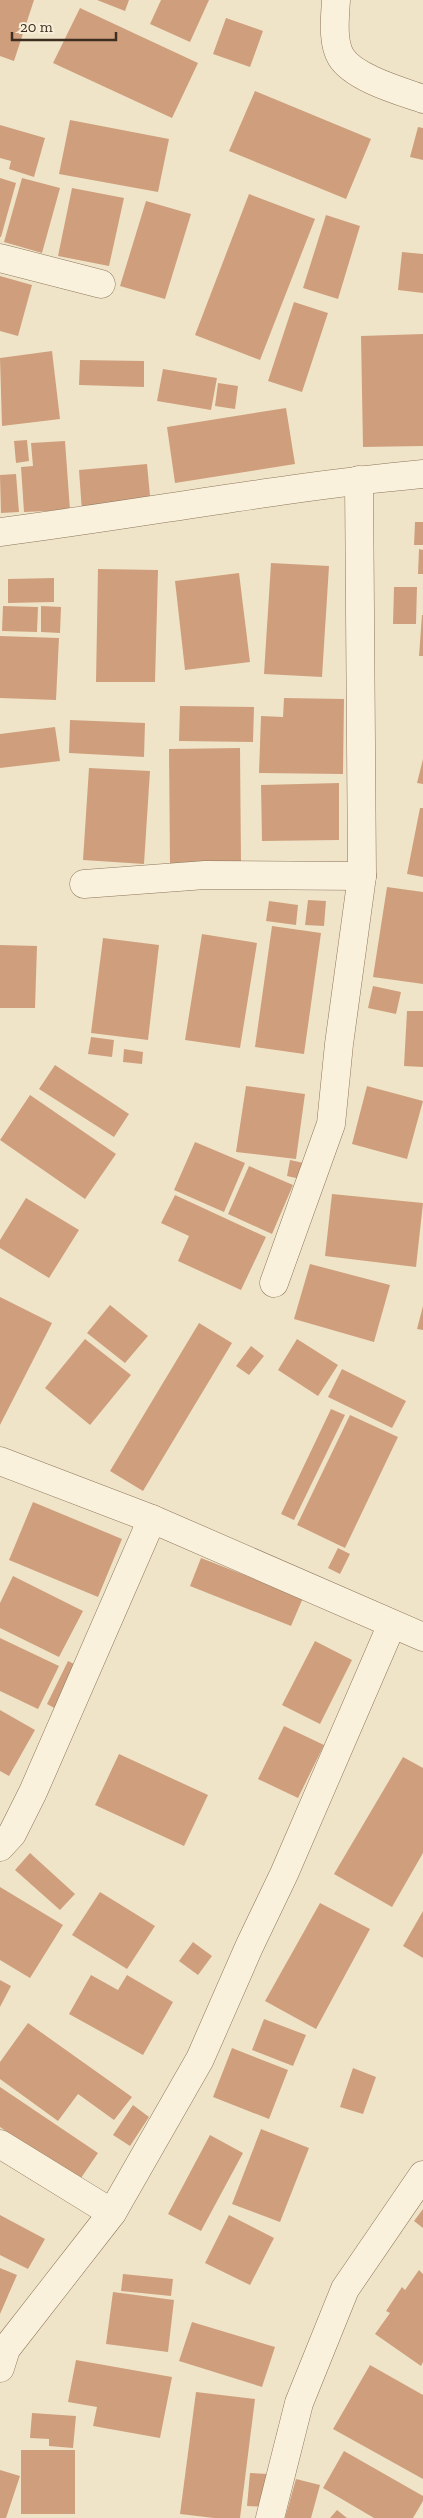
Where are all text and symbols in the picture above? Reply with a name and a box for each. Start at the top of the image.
scale bar [12,10,116,42]
text: 20 m [20,18,53,36]

